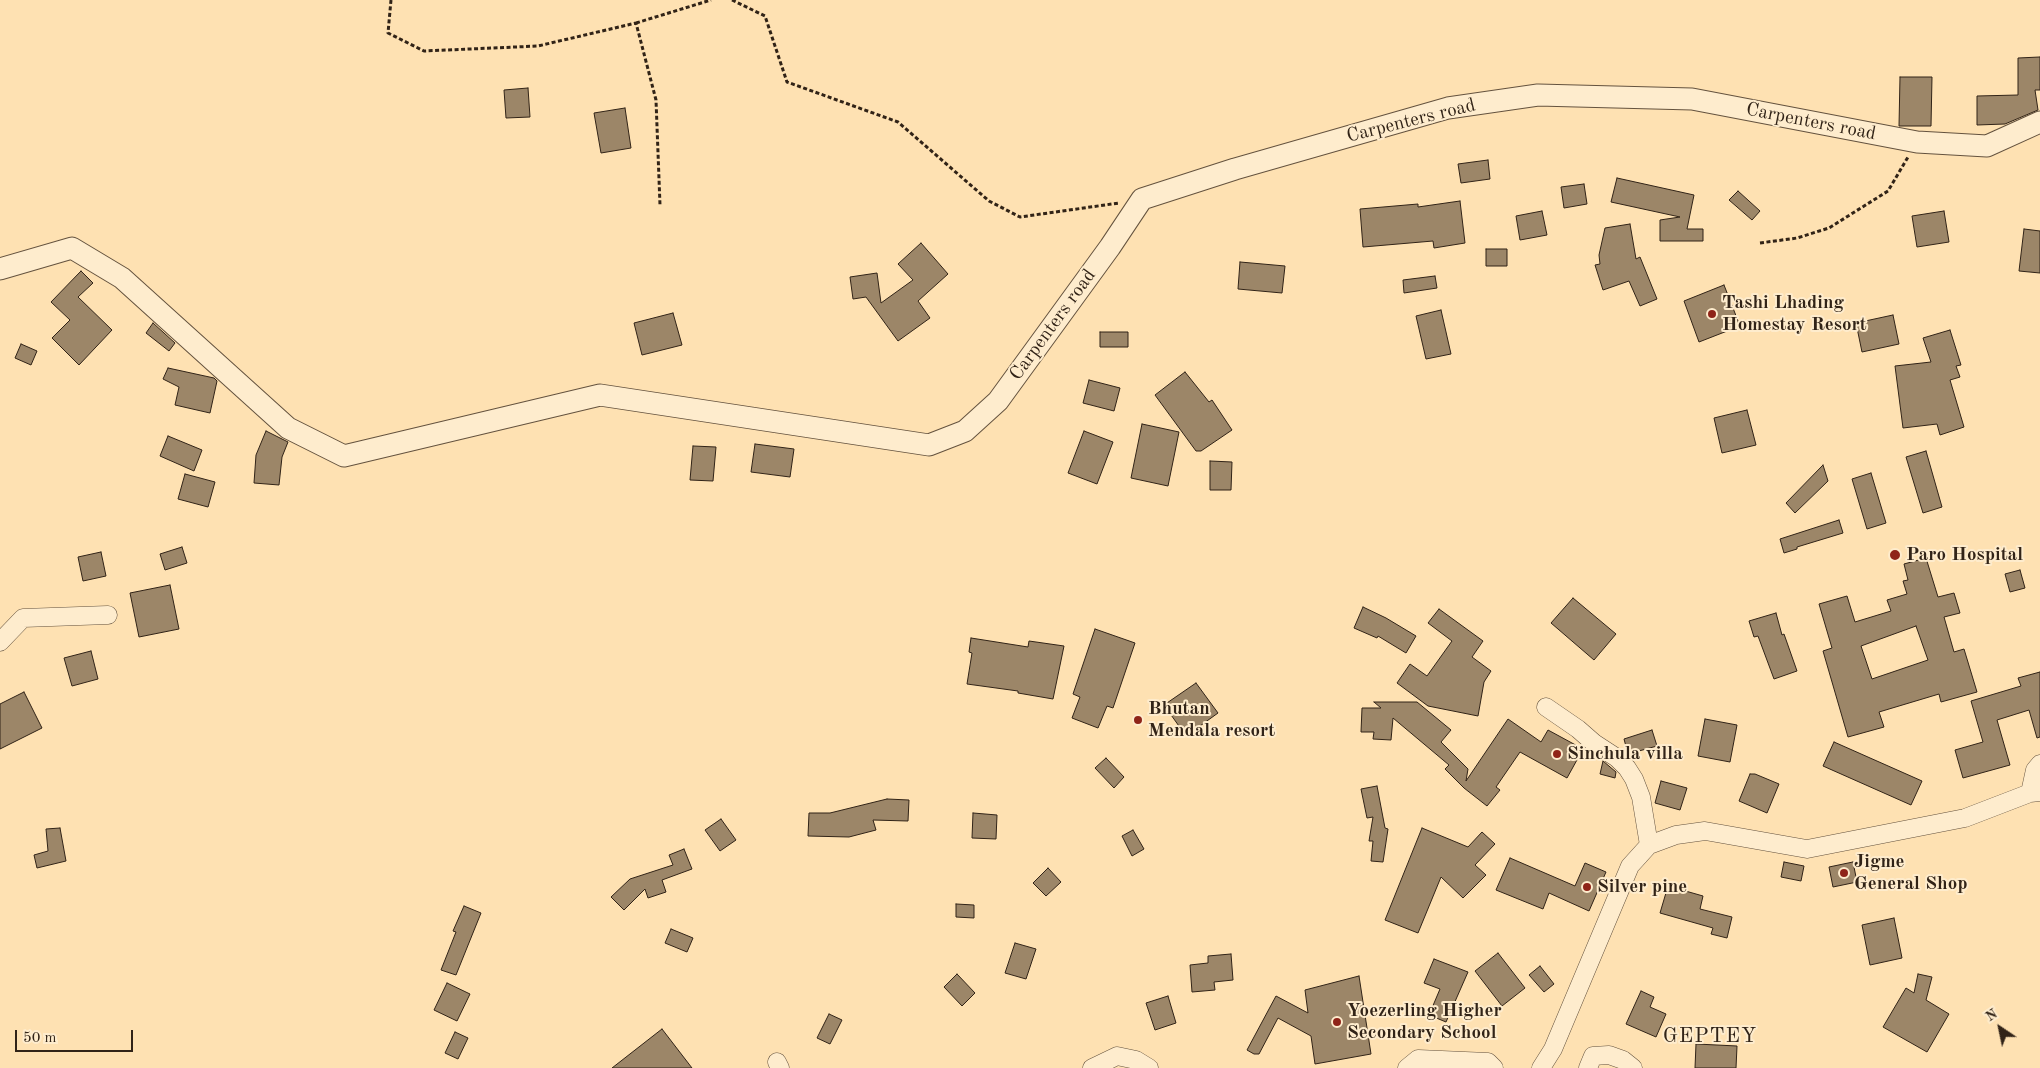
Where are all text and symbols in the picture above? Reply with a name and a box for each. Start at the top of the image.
street label: Carpenters road [1344,94,1478,148]
street label: Carpenters road [1744,98,1878,146]
street label: Carpenters road [1005,265,1101,385]
place label: Tashi Lhading Homestay Resort [1722,292,1867,336]
marker: Tashi Lhading Homestay Resort [1706,308,1718,320]
place label: Paro Hospital [1906,544,2023,566]
marker: Paro Hospital [1888,548,1902,562]
place label: Bhutan Mendala resort [1148,698,1275,742]
marker: Bhutan Mendala resort [1132,714,1144,726]
place label: Sinchula villa [1567,743,1683,765]
marker: Sinchula villa [1551,748,1563,760]
place label: Jigme General Shop [1854,851,1968,895]
marker: Jigme General Shop [1838,867,1850,879]
place label: Silver pine [1597,876,1687,898]
marker: Silver pine [1581,881,1593,893]
place label: Yoezerling Higher Secondary School [1347,1000,1502,1044]
north arrow [1975,1003,2025,1053]
text: N [1983,1007,2000,1024]
marker: Yoezerling Higher Secondary School [1331,1016,1343,1028]
scale bar [18,1020,135,1052]
district label: GEPTEY [1662,1023,1758,1049]
text: 50 m [23,1031,57,1046]

